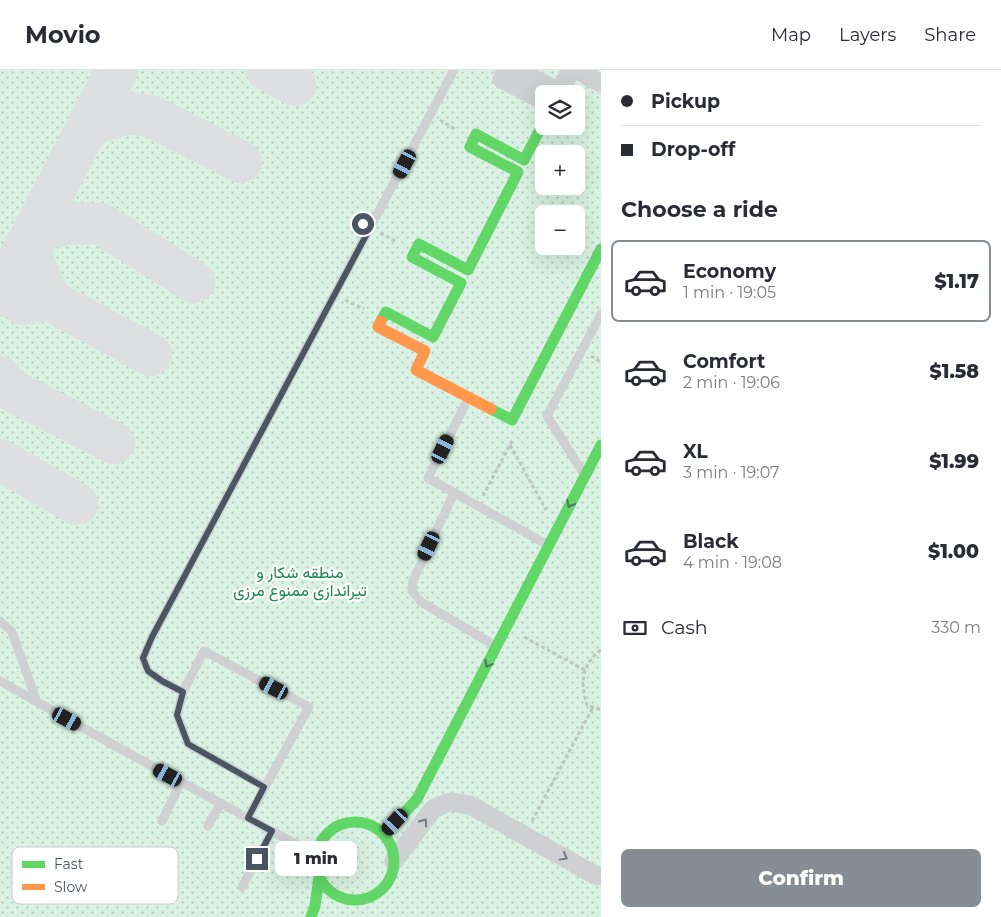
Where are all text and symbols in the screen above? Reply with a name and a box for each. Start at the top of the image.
text: Movio [25,20,101,49]
text: Map [771,24,811,46]
text: Layers [839,24,896,46]
text: Share [924,24,976,46]
map controls [535,85,585,255]
button: layers [535,85,585,135]
text: Pickup [651,90,720,113]
text: Drop-off [651,138,735,161]
button: + [535,145,585,195]
car [391,147,418,181]
text: Choose a ride [621,196,778,223]
button: − [535,205,585,255]
route start [352,213,374,235]
icon: car [623,259,668,304]
text: Economy [683,260,776,283]
text: $1.17 [934,270,979,293]
text: 1 min · 19:05 [683,283,776,302]
icon: car [623,349,668,394]
text: Comfort [683,350,765,373]
text: $1.58 [930,360,979,383]
text: 2 min · 19:06 [683,373,780,392]
car [429,432,456,466]
icon: car [623,439,668,484]
text: XL [683,440,708,463]
text: $1.99 [929,450,979,473]
text: 3 min · 19:07 [683,463,780,482]
one-way arrow [566,499,576,508]
car [415,529,442,563]
icon: car [623,529,668,574]
text: Black [683,530,739,553]
text: $1.00 [928,540,979,563]
text: 4 min · 19:08 [683,553,782,572]
park label: منطقه شکار و تیراندازی ممنوع مرزی [233,563,367,602]
icon: cash [621,614,649,642]
text: Cash [661,616,708,639]
text: 330 m [931,618,981,637]
one-way arrow [484,658,494,667]
car [257,674,290,702]
car [50,705,83,733]
car [151,761,184,789]
car [379,806,410,838]
one-way arrow [418,818,427,828]
callout: 1 min [274,842,357,876]
legend [12,847,178,904]
route end [246,848,268,870]
text: 1 min [294,849,338,868]
button: Confirm [621,849,981,907]
one-way arrow [559,851,568,861]
text: Fast [54,855,84,873]
text: Slow [54,878,88,896]

